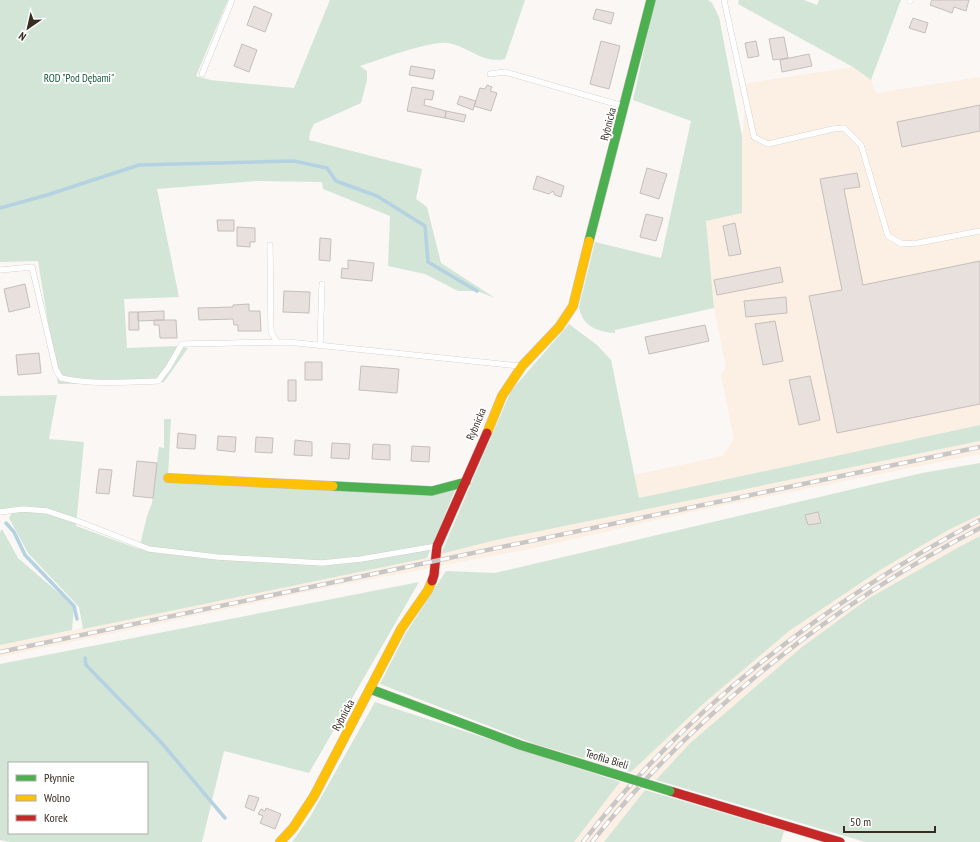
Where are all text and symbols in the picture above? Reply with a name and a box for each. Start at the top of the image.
north arrow [8,8,48,48]
text: N [16,29,29,44]
park label: ROD "Pod Dębami" [44,71,114,85]
street label: Rybnicka [597,106,619,142]
street label: Rybnicka [463,406,489,442]
street label: Rybnicka [329,697,357,733]
street label: Teofila Bieli [584,746,630,772]
legend [8,762,148,834]
text: Płynnie [44,770,75,785]
text: Wolno [44,790,70,805]
scale bar [844,808,935,834]
text: Korek [44,810,68,825]
text: 50 m [850,814,871,829]

